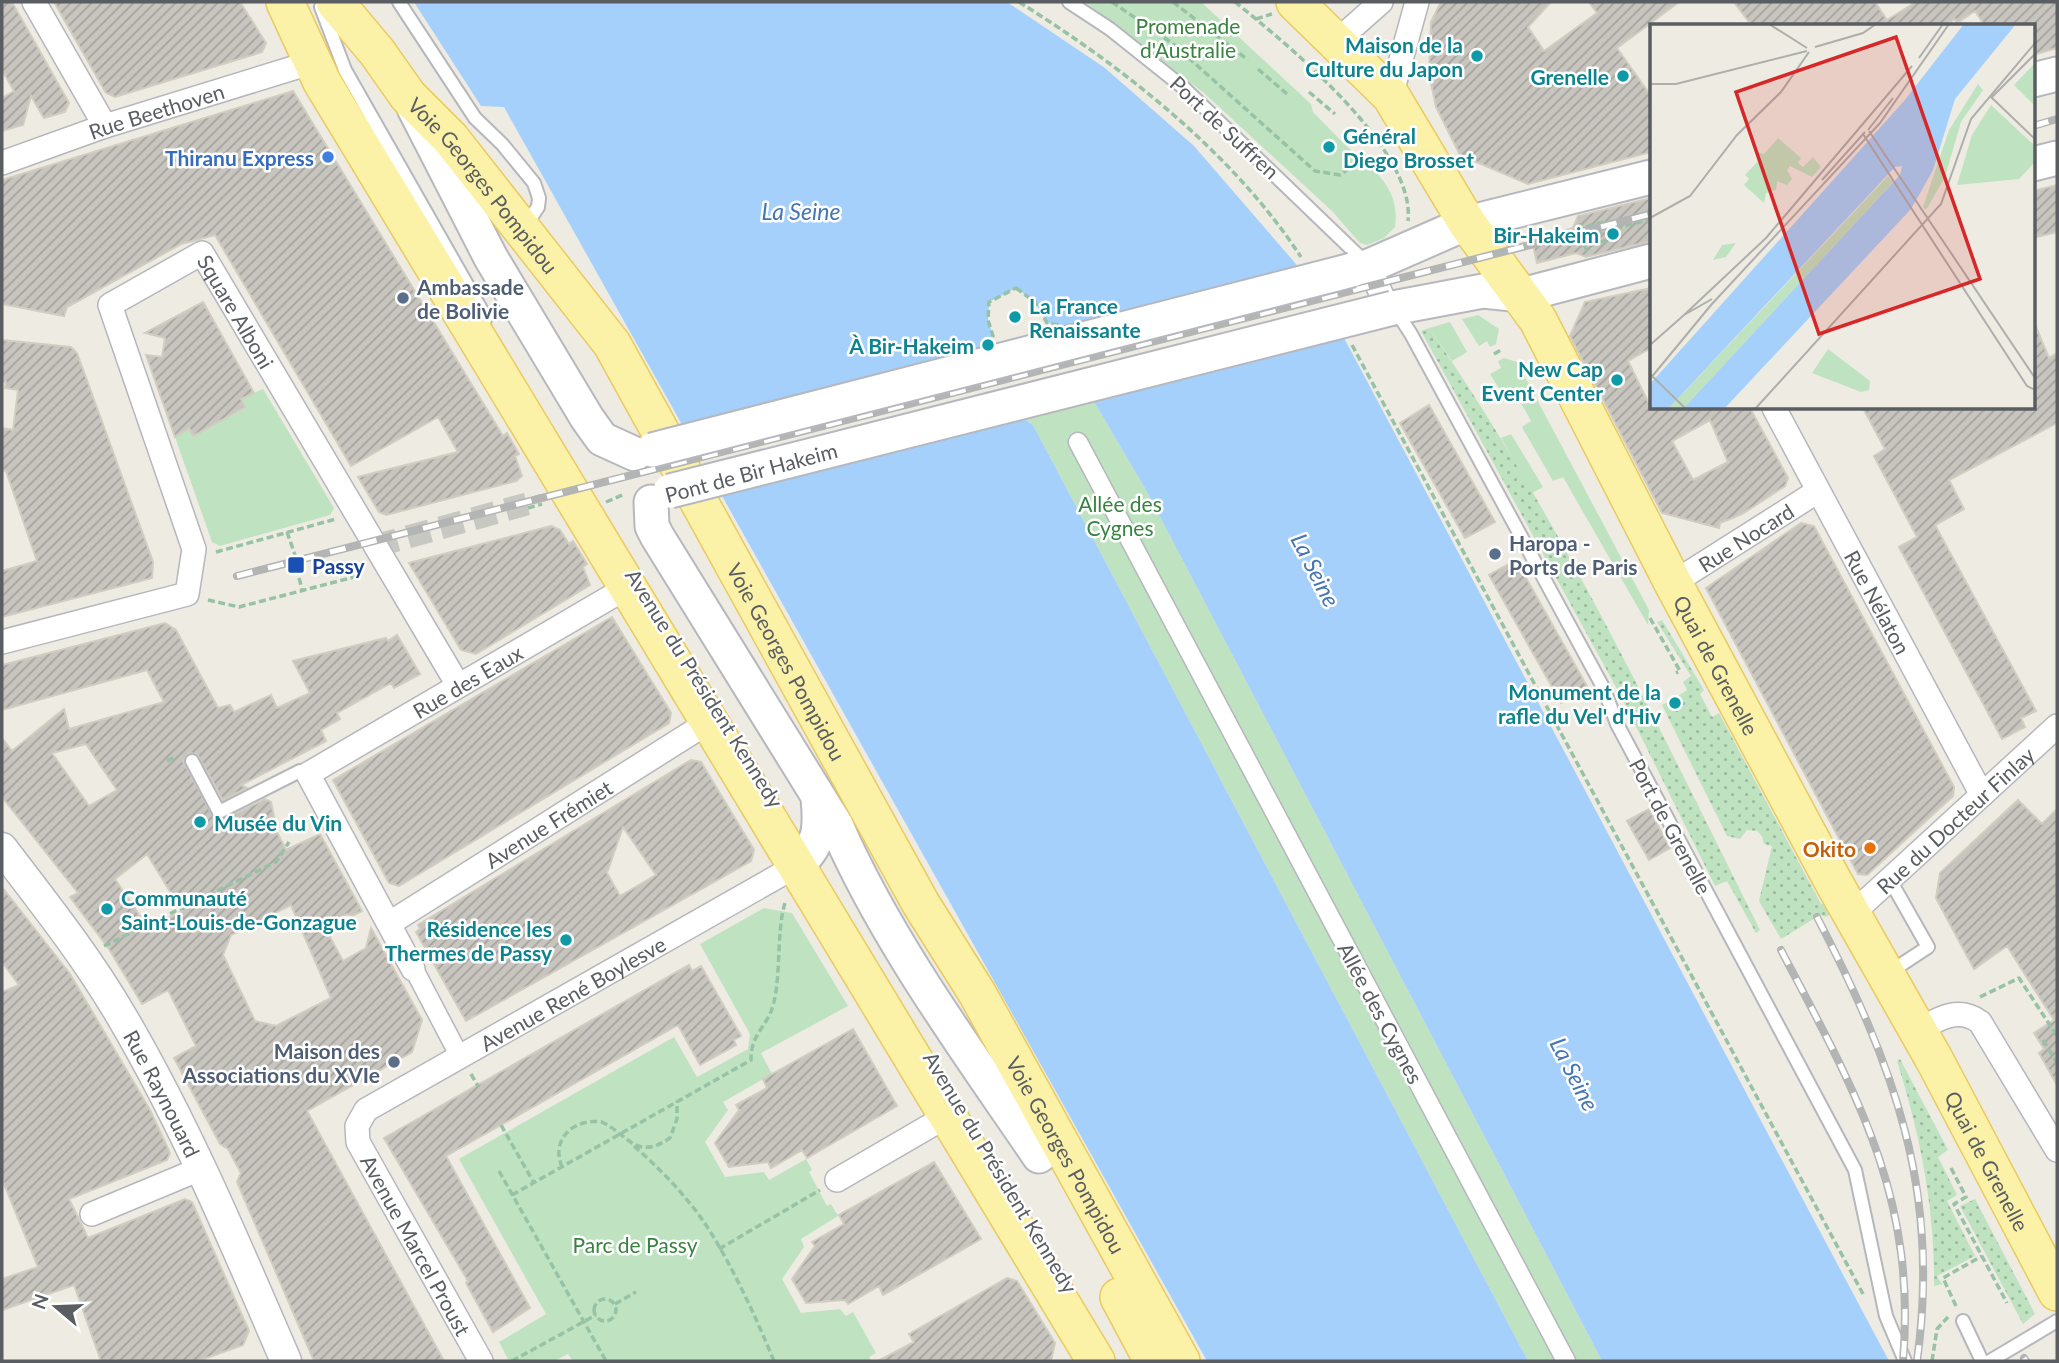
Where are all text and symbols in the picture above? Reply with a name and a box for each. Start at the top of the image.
park label: Promenade d'Australie [1136,13,1240,62]
inset map [1650,24,2035,410]
place label: Maison de la Culture du Japon [1305,32,1463,81]
marker: Maison de la Culture du Japon [1469,48,1485,64]
place label: Grenelle [1530,64,1609,89]
marker: Grenelle [1615,68,1631,84]
street label: Port de Suffren [1165,70,1285,184]
street label: Rue Beethoven [85,78,227,143]
street label: Voie Georges Pompidou [403,91,564,278]
place label: Général Diego Brosset [1343,123,1474,172]
marker: Général Diego Brosset [1321,139,1337,155]
place label: Thiranu Express [165,145,314,170]
marker: Thiranu Express [320,149,336,165]
water label: La Seine [762,197,840,225]
place label: Bir-Hakeim [1493,222,1599,247]
marker: Bir-Hakeim [1605,226,1621,242]
street label: Square Alboni [193,250,280,373]
place label: Ambassade de Bolivie [416,274,524,323]
marker: Ambassade de Bolivie [395,290,411,306]
place label: La France Renaissante [1029,293,1141,342]
marker: La France Renaissante [1007,309,1023,325]
place label: À Bir-Hakeim [848,333,974,358]
marker: À Bir-Hakeim [980,337,996,353]
place label: New Cap Event Center [1481,356,1603,405]
marker: New Cap Event Center [1609,372,1625,388]
street label: Pont de Bir Hakeim [662,437,840,507]
park label: Allée des Cygnes [1078,491,1162,540]
street label: Rue Nocard [1693,497,1798,576]
water label: La Seine [1286,529,1346,611]
place label: Haropa - Ports de Paris [1509,530,1638,579]
marker: Haropa - Ports de Paris [1487,546,1503,562]
street label: Rue Nélaton [1840,546,1916,658]
place label: Passy [312,553,366,578]
marker: Passy [286,555,306,575]
street label: Voie Georges Pompidou [723,558,852,764]
street label: Avenue du Président Kennedy [621,564,789,812]
street label: Quai de Grenelle [1669,591,1765,739]
street label: Rue des Eaux [408,639,527,723]
place label: Monument de la rafle du Vel' d'Hiv [1498,679,1661,728]
marker: Monument de la rafle du Vel' d'Hiv [1667,695,1683,711]
street label: Rue du Docteur Finlay [1871,741,2039,898]
street label: Port de Grenelle [1625,754,1717,898]
street label: Avenue Frémiet [480,774,617,873]
place label: Musée du Vin [214,810,342,835]
marker: Musée du Vin [192,814,208,830]
place label: Okito [1803,836,1856,861]
marker: Okito [1862,840,1878,856]
place label: Communauté Saint-Louis-de-Gonzague [121,885,357,934]
marker: Communauté Saint-Louis-de-Gonzague [99,901,115,917]
place label: Résidence les Thermes de Passy [385,916,553,965]
street label: Avenue René Boylesve [475,930,670,1055]
marker: Résidence les Thermes de Passy [558,932,574,948]
street label: Allée des Cygnes [1333,938,1429,1088]
street label: Rue Raynouard [120,1025,206,1161]
water label: La Seine [1545,1033,1605,1115]
place label: Maison des Associations du XVIe [182,1038,380,1087]
street label: Avenue du Président Kennedy [919,1047,1083,1297]
street label: Voie Georges Pompidou [1002,1052,1131,1257]
marker: Maison des Associations du XVIe [386,1054,402,1070]
street label: Quai de Grenelle [1940,1086,2035,1235]
street label: Avenue Marcel Proust [356,1150,476,1340]
park label: Parc de Passy [572,1232,698,1257]
north arrow [21,1272,91,1342]
text: N [26,1291,53,1312]

